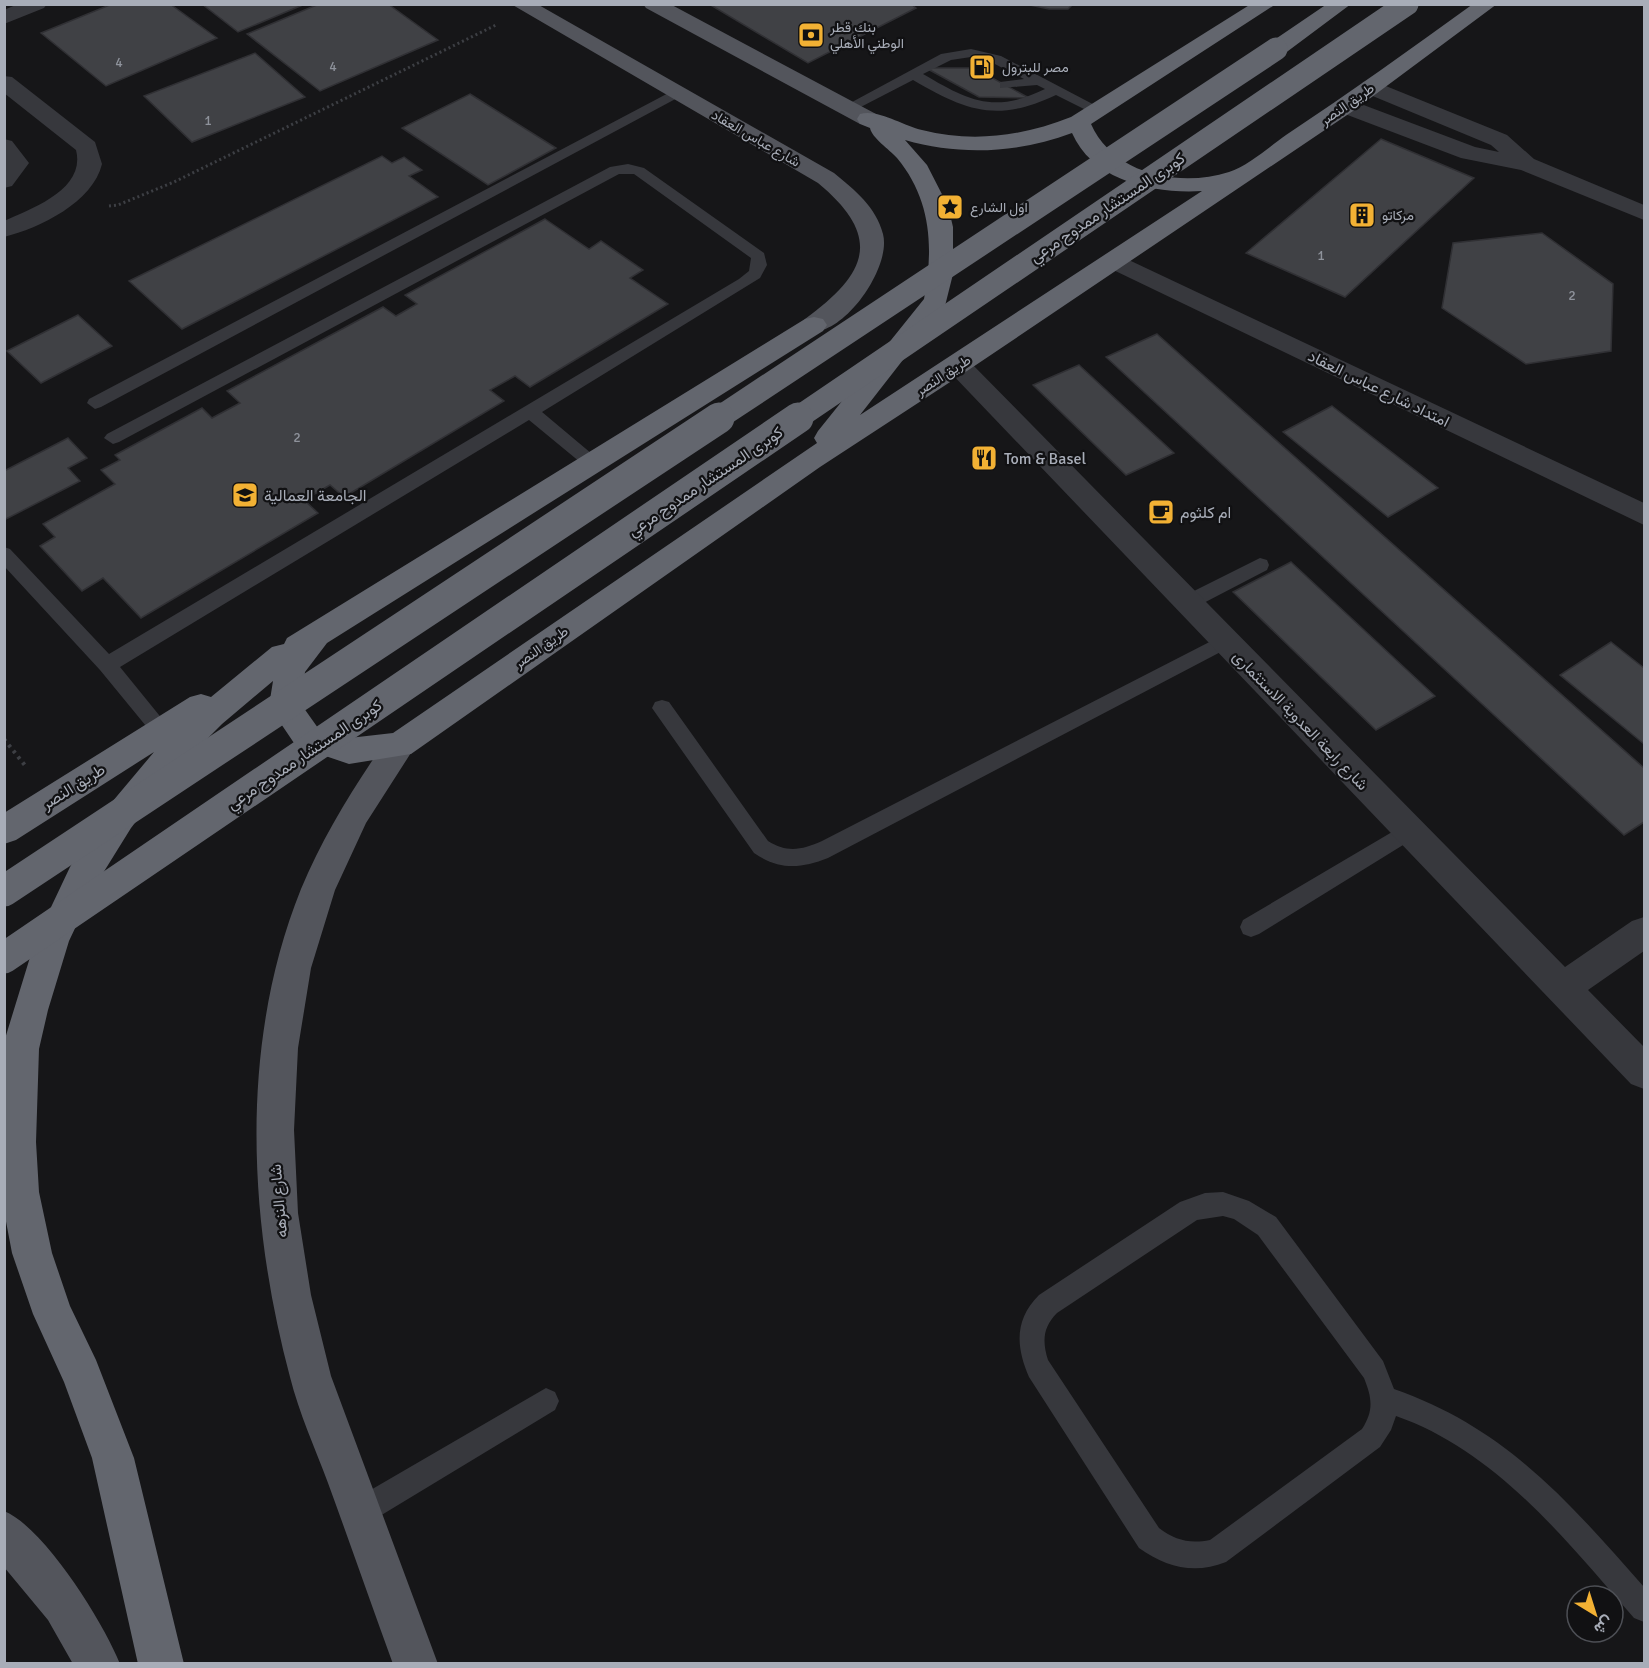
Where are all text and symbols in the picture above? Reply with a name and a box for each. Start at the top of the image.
place label: بنك قطر الوطني الأهلي [829,19,904,55]
bank icon: بنك قطر الوطني الأهلي [796,20,826,50]
fuel station icon: مصر للبترول [967,52,997,82]
house number: 4 [115,54,123,71]
house number: 4 [329,58,337,75]
place label: مصر للبترول [1002,59,1069,77]
street label: طريق النصر [1316,80,1378,130]
street label: شارع عباس العقاد [707,106,803,172]
house number: 1 [204,112,212,129]
street label: كوبرى المستشار ممدوح مرعي [1026,148,1191,270]
place icon: اول الشارع [935,192,965,222]
place label: اول الشارع [970,199,1028,218]
building icon: مركاتو [1347,200,1377,230]
place label: مركاتو [1382,207,1414,224]
house number: 1 [1317,247,1325,264]
house number: 2 [1568,287,1576,304]
street label: امتداد شارع عباس العقاد [1304,346,1453,433]
street label: طريق النصر [912,351,974,400]
street label: كوبرى المستشار ممدوح مرعي [624,422,789,544]
house number: 2 [293,429,301,446]
restaurant icon: Tom & Basel [969,443,999,473]
place label: Tom & Basel [1004,449,1086,469]
school or university icon: الجامعة العمالية [230,480,260,510]
place label: الجامعة العمالية [264,486,366,506]
cafe icon: ام كلثوم [1146,497,1176,527]
place label: ام كلثوم [1180,503,1231,523]
street label: طريق النصر [510,623,572,673]
street label: شارع رابعة العدوية الاستثمارى [1227,647,1372,796]
street label: كوبرى المستشار ممدوح مرعي [223,695,388,817]
street label: طريق النصر [37,760,109,815]
street label: شارع النزهه [266,1163,293,1239]
north arrow [1565,1584,1625,1644]
text: ش [1590,1611,1617,1639]

